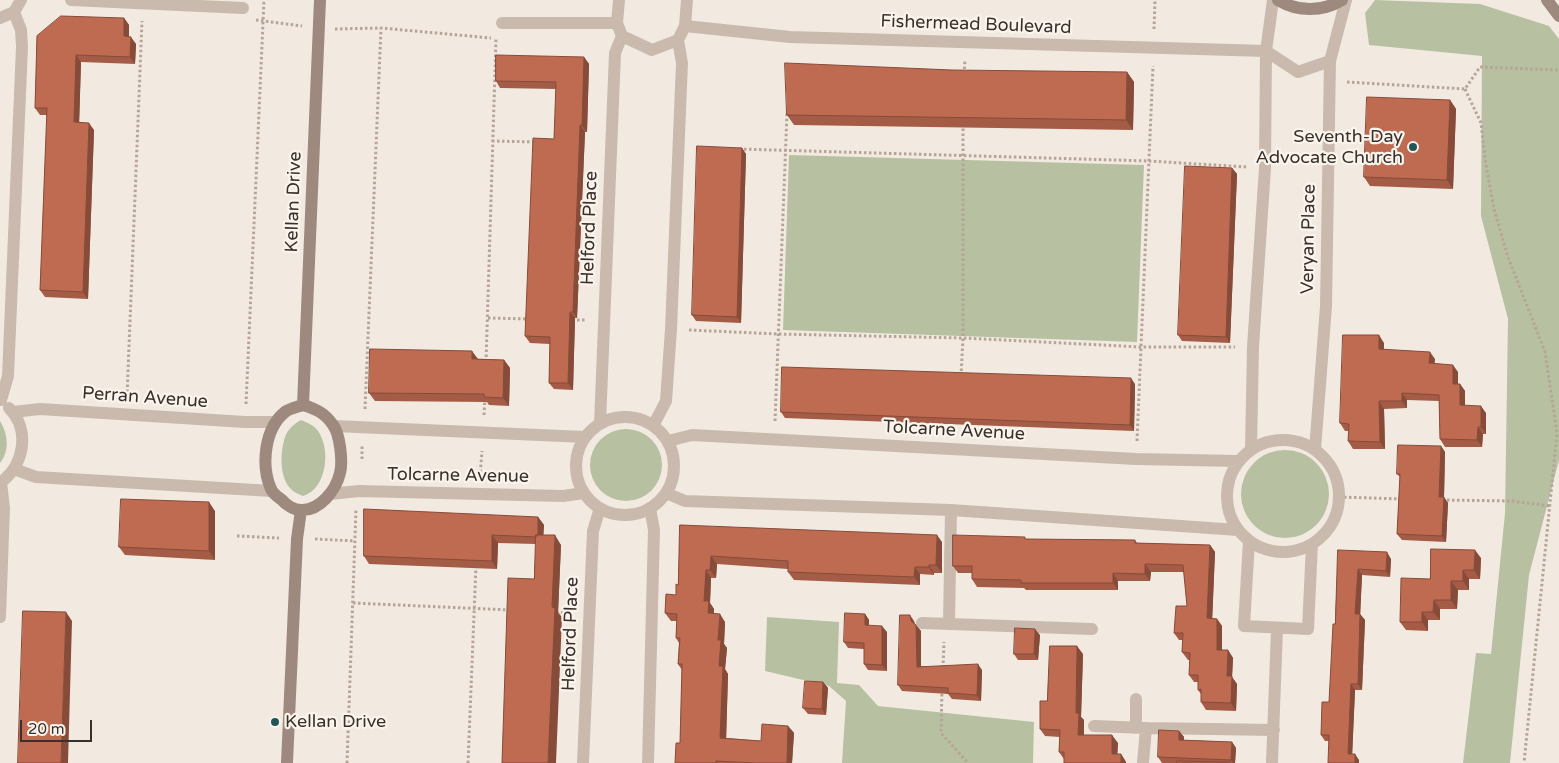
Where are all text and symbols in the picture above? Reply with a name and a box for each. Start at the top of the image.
street label: Fishermead Boulevard [880,11,1072,39]
place label: Seventh-Day Advocate Church [1255,126,1403,168]
marker: Seventh-Day Advocate Church [1407,141,1419,153]
street label: Kellan Drive [281,151,307,253]
street label: Helford Place [577,171,603,285]
street label: Veryan Place [1297,184,1321,294]
street label: Perran Avenue [81,383,209,413]
street label: Tolcarne Avenue [882,416,1026,446]
street label: Tolcarne Avenue [387,464,529,488]
street label: Helford Place [558,577,584,691]
scale bar [22,710,95,742]
place label: Kellan Drive [285,711,386,733]
marker: Kellan Drive [269,716,281,728]
text: 20 m [28,720,65,738]

